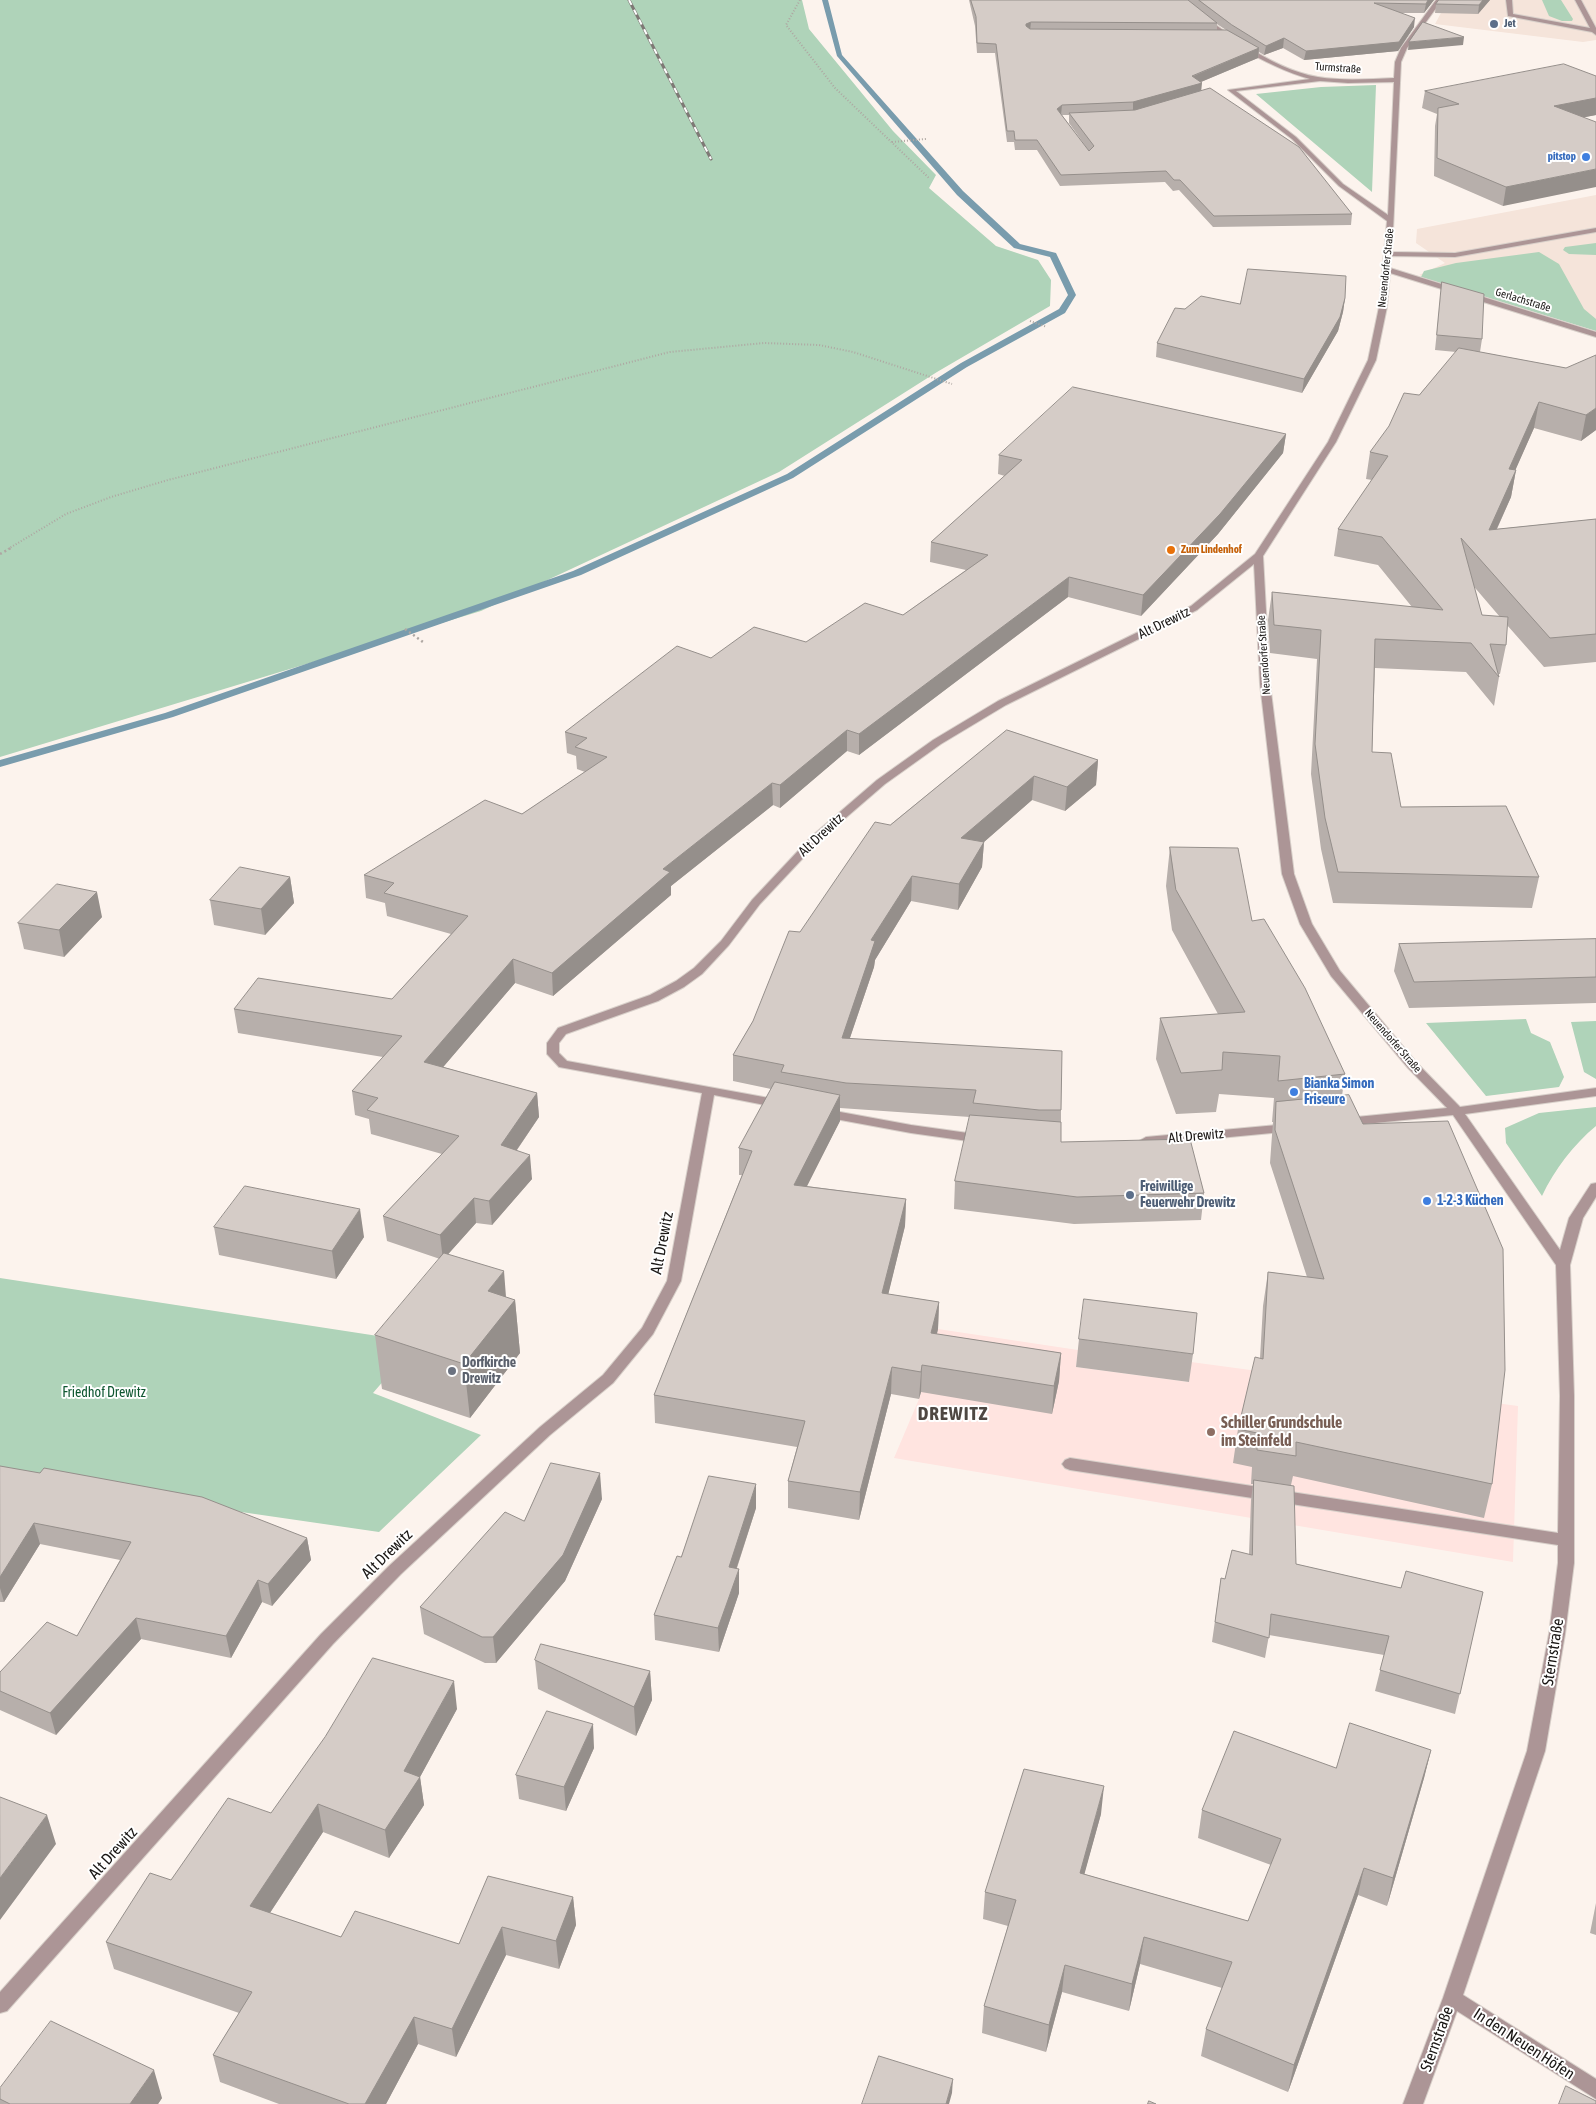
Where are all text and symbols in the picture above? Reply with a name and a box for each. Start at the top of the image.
place label: Jet [1504,17,1516,31]
marker: Jet [1488,18,1500,30]
street label: Turmstraße [1315,60,1361,76]
place label: pitstop [1548,150,1576,164]
marker: pitstop [1580,151,1592,163]
street label: Neuendorfer Straße [1375,228,1397,308]
street label: Gerlachstraße [1494,285,1552,315]
place label: Zum Lindenhof [1181,543,1242,557]
marker: Zum Lindenhof [1165,544,1177,556]
street label: Alt Drewitz [1135,603,1193,643]
street label: Neuendorfer Straße [1255,615,1273,695]
street label: Alt Drewitz [795,810,847,860]
street label: Neuendorfer Straße [1362,1007,1424,1075]
place label: Bianka Simon Friseure [1304,1076,1374,1108]
marker: Bianka Simon Friseure [1288,1086,1300,1098]
street label: Alt Drewitz [1168,1125,1224,1147]
place label: Freiwillige Feuerwehr Drewitz [1140,1179,1235,1212]
marker: Freiwillige Feuerwehr Drewitz [1124,1189,1136,1201]
place label: 1-2-3 Küchen [1437,1193,1504,1209]
marker: 1-2-3 Küchen [1421,1195,1433,1207]
street label: Alt Drewitz [647,1210,677,1276]
place label: Dorfkirche Drewitz [462,1355,516,1388]
marker: Dorfkirche Drewitz [446,1365,458,1377]
park label: Friedhof Drewitz [62,1385,146,1401]
district label: DREWITZ [917,1403,989,1425]
place label: Schiller Grundschule im Steinfeld [1221,1413,1342,1451]
marker: Schiller Grundschule im Steinfeld [1205,1426,1217,1438]
street label: Alt Drewitz [358,1525,416,1583]
street label: Sternstraße [1538,1617,1568,1687]
street label: Alt Drewitz [85,1823,141,1883]
street label: Sternstraße [1416,2004,1458,2074]
street label: In den Neuen Höfen [1470,2004,1578,2084]

